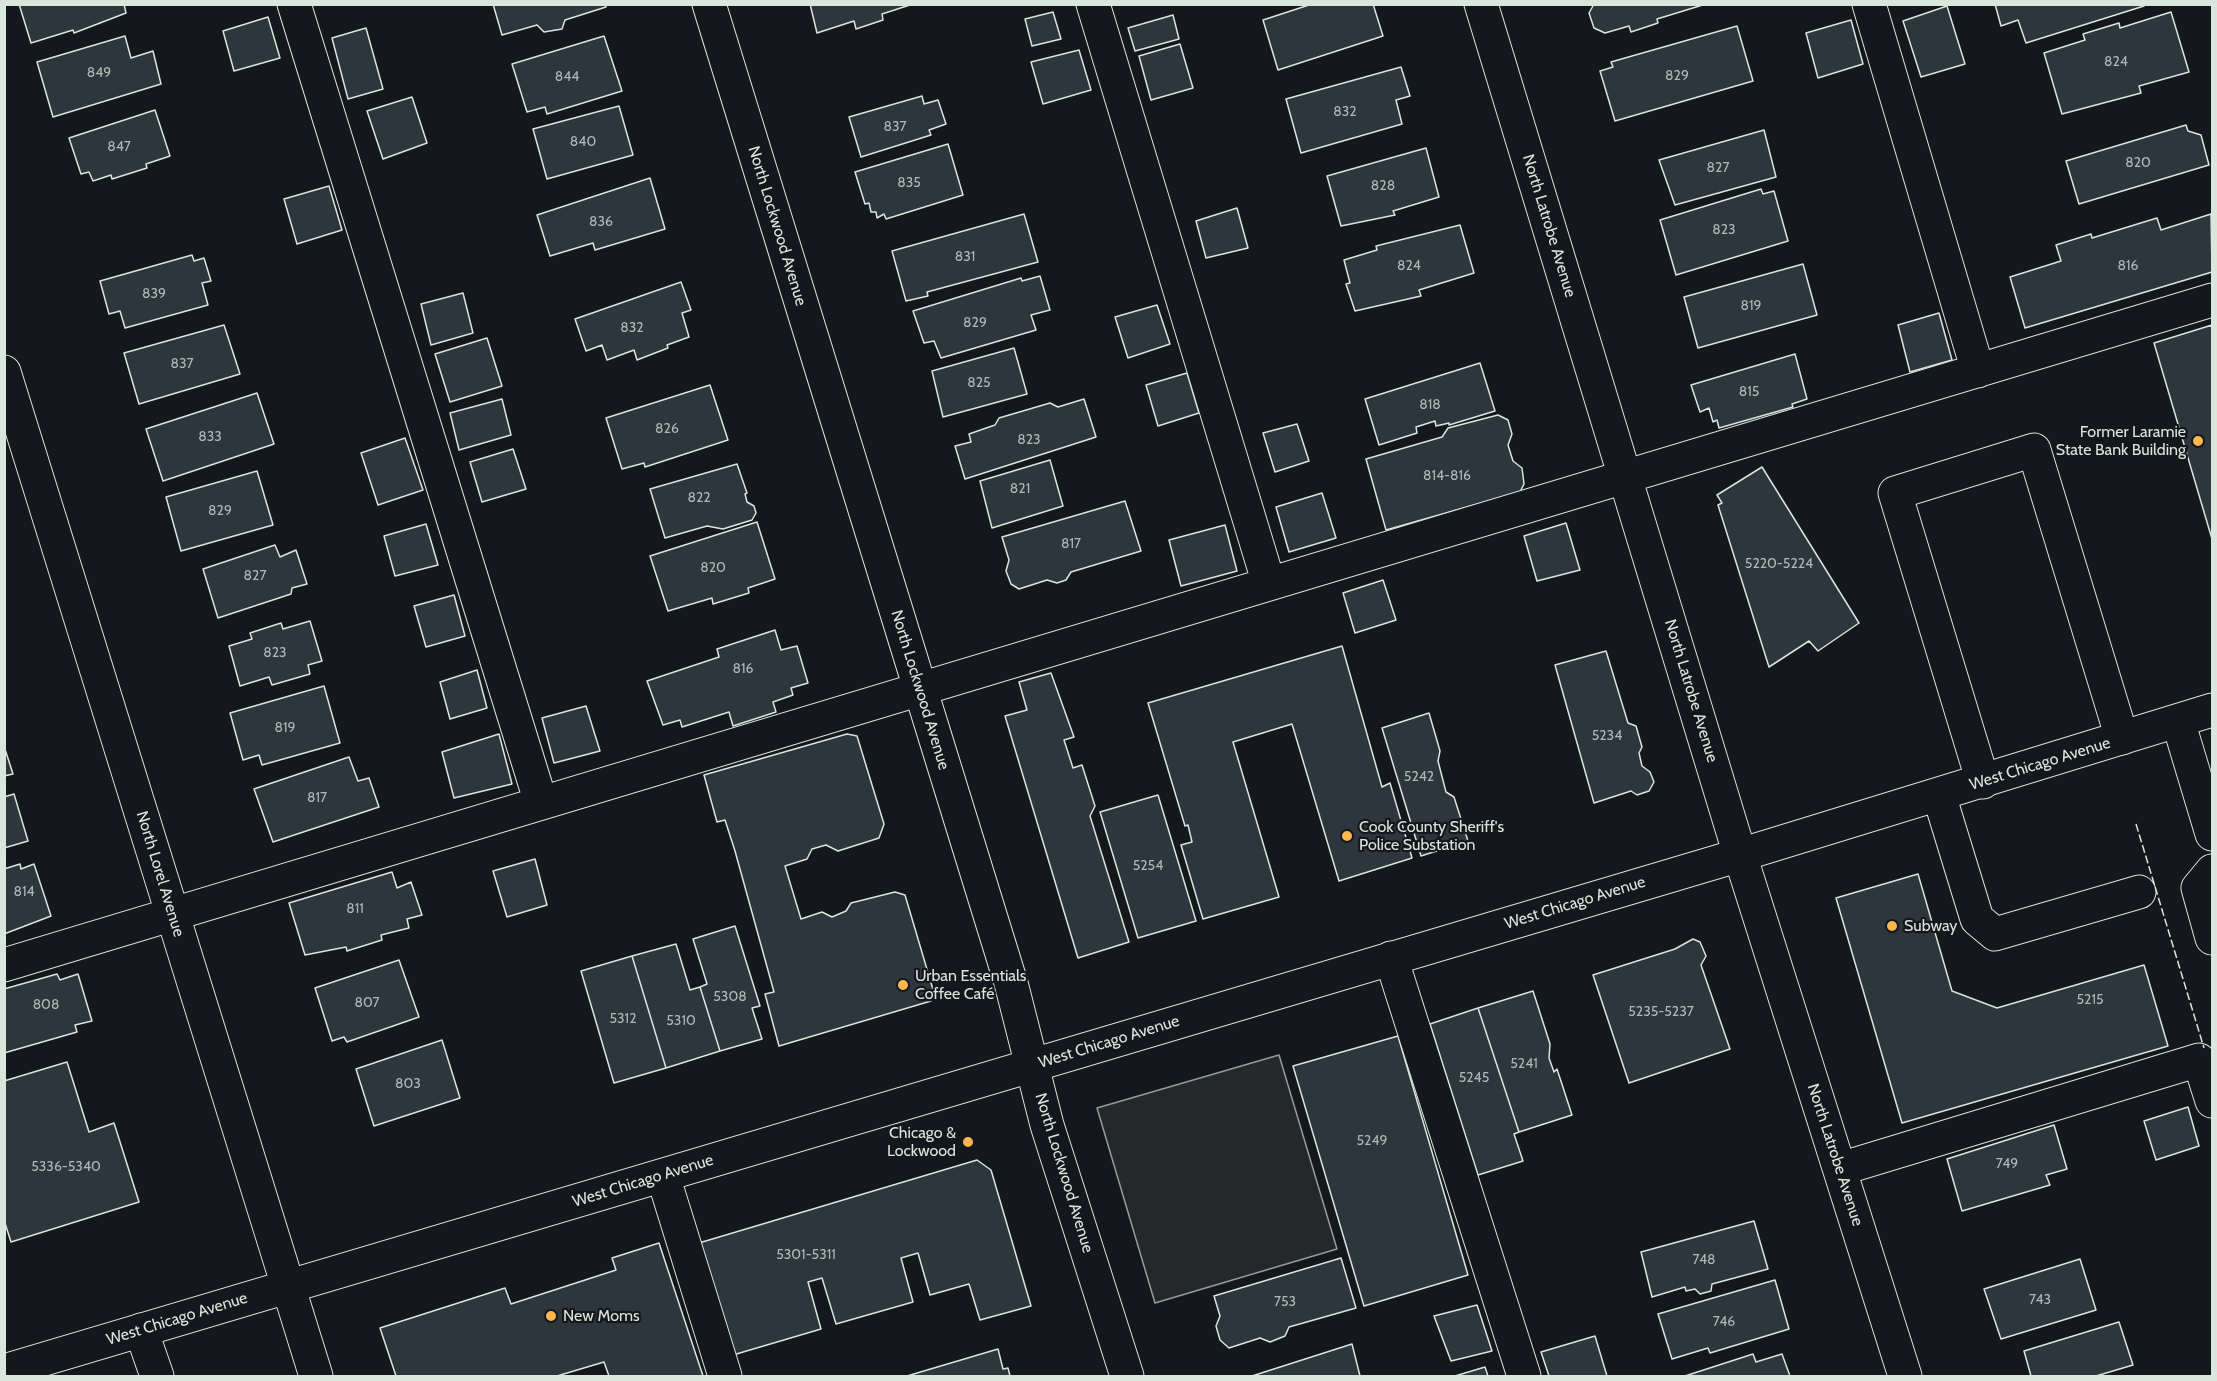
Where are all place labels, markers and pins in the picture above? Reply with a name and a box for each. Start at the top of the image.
place label: Former Laramie State Bank Building [2056,422,2186,460]
marker: Former Laramie State Bank Building [2191,434,2205,448]
place label: Cook County Sheriff's Police Substation [1359,817,1504,855]
marker: Cook County Sheriff's Police Substation [1340,829,1354,843]
place label: Subway [1904,916,1957,936]
marker: Subway [1885,919,1899,933]
place label: Urban Essentials Coffee Café [915,966,1026,1004]
marker: Urban Essentials Coffee Café [896,978,910,992]
place label: Chicago & Lockwood [887,1123,956,1161]
marker: Chicago & Lockwood [961,1135,975,1149]
place label: New Moms [563,1306,640,1326]
marker: New Moms [544,1309,558,1323]

